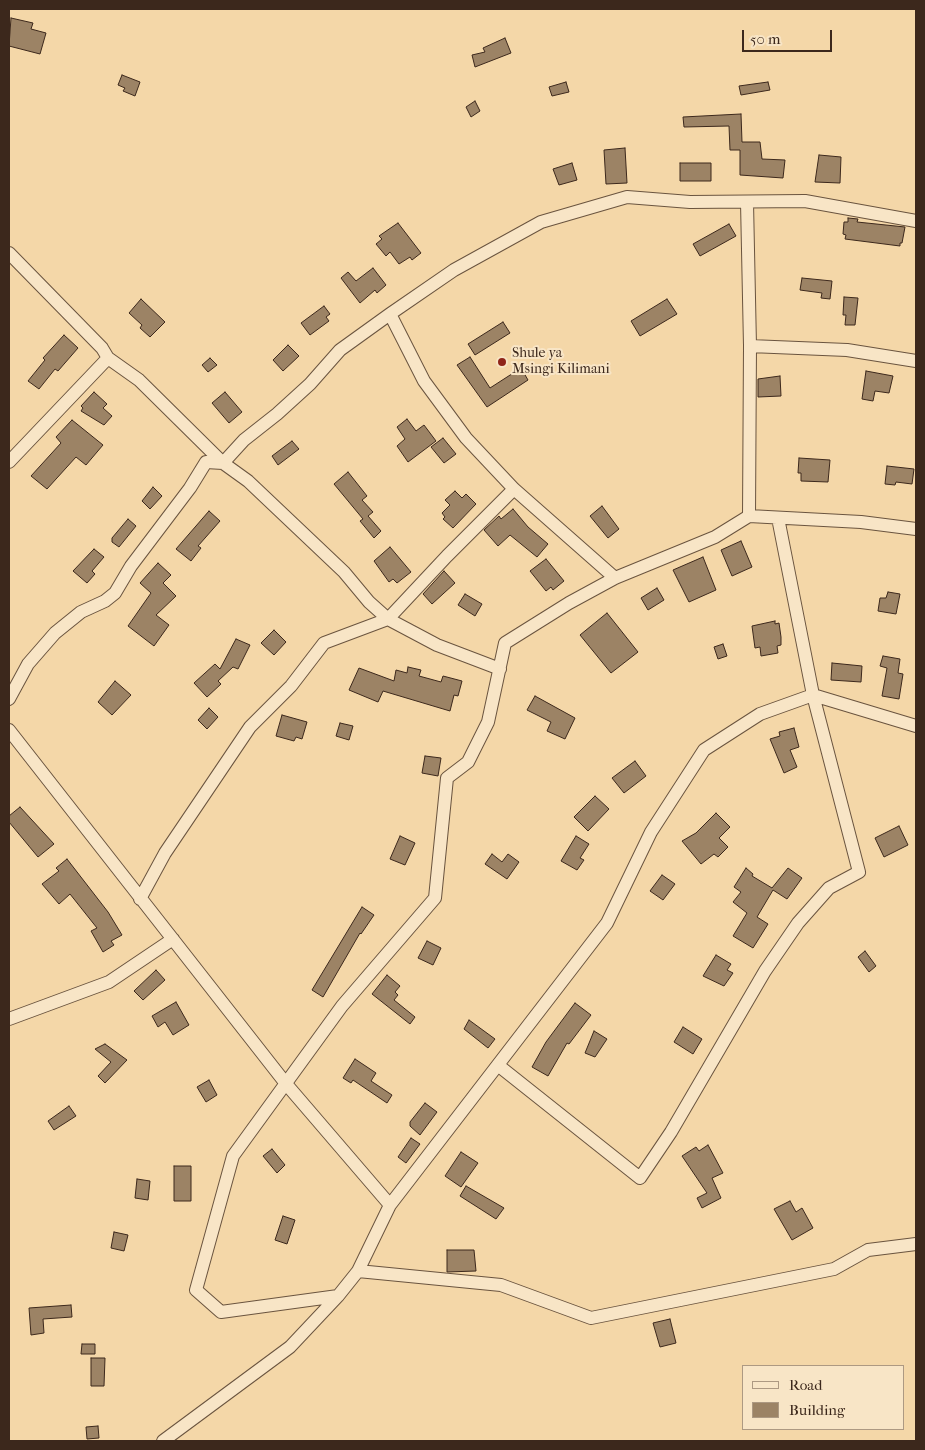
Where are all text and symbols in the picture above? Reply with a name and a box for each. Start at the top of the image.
scale bar [745,20,835,52]
text: 50 m [750,30,780,48]
place label: Shule ya Msingi Kilimani [512,346,610,378]
marker: Shule ya Msingi Kilimani [496,356,508,368]
legend [742,1365,905,1430]
text: Road [789,1376,822,1394]
text: Building [789,1401,845,1419]

